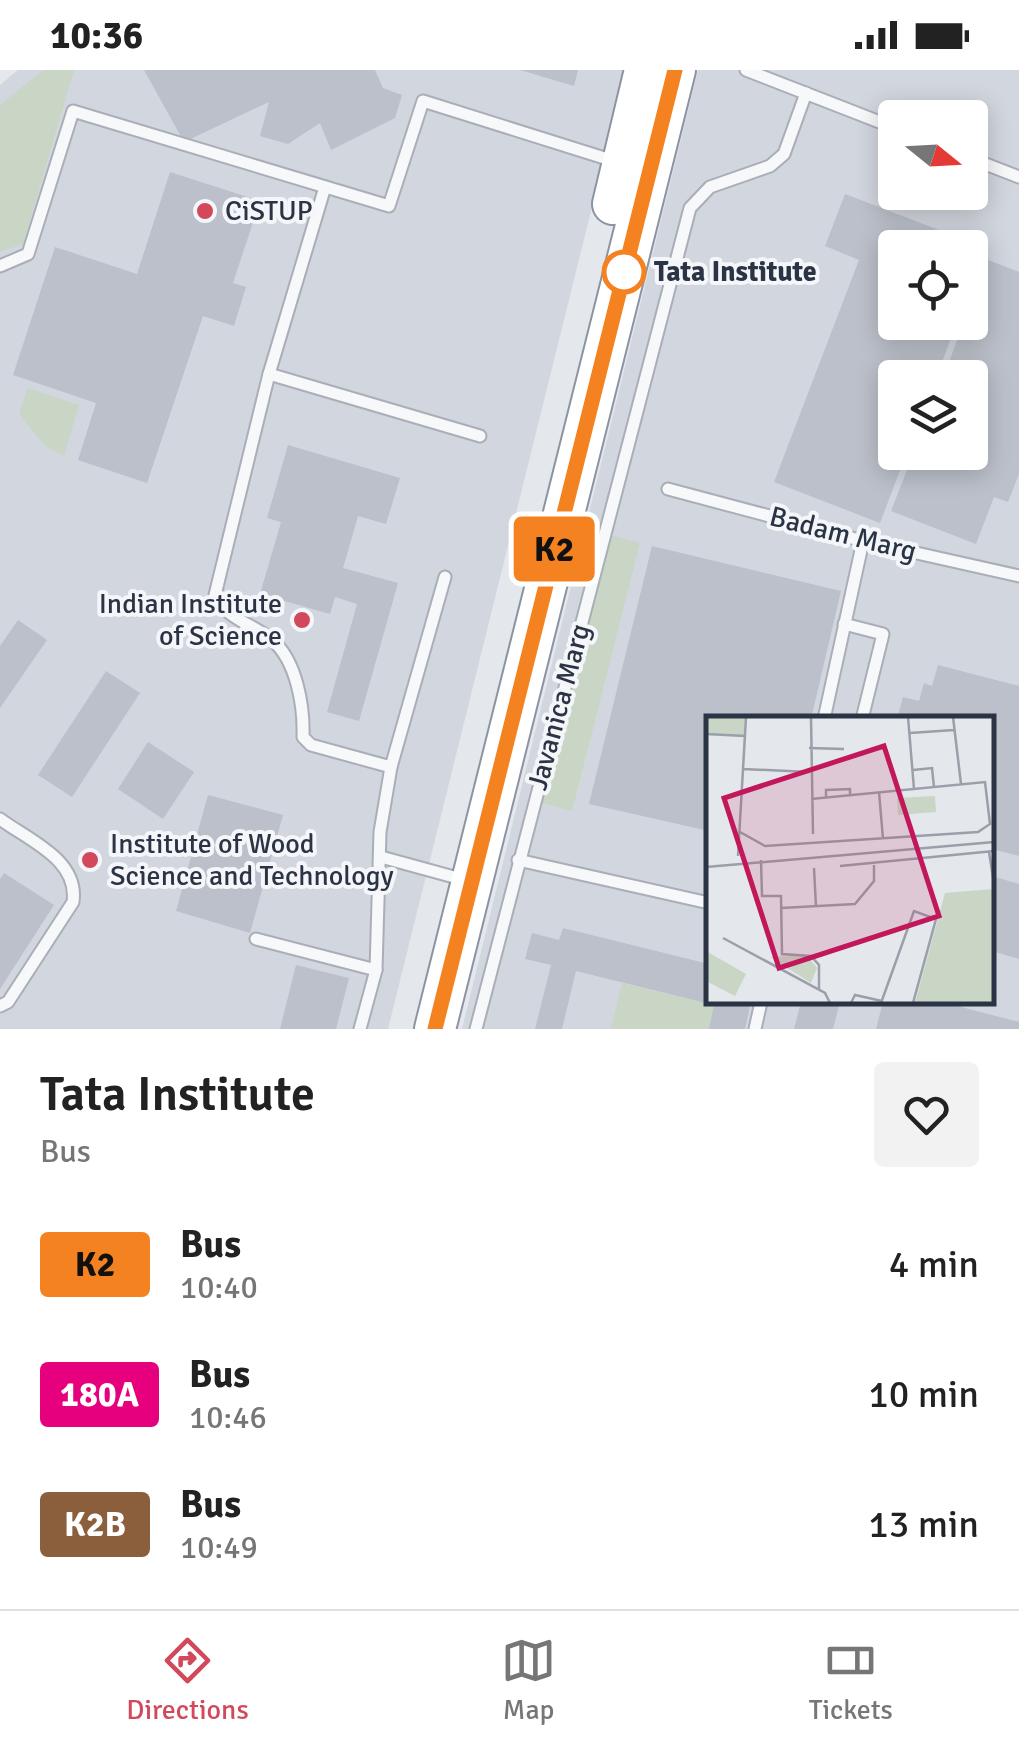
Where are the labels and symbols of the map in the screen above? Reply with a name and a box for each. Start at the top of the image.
north arrow [878,100,988,210]
place label: CiSTUP [225,194,313,228]
marker: CiSTUP [194,200,216,222]
marker: Tata Institute [603,251,645,293]
place label: Tata Institute [654,255,817,289]
street label: Badam Marg [766,499,920,569]
line badge: K2 [509,516,599,582]
place label: Indian Institute of Science [99,587,282,653]
marker: Indian Institute of Science [291,609,313,631]
street label: Javanica Marg [521,620,597,794]
inset map [706,716,994,1004]
place label: Institute of Wood Science and Technology [110,827,394,893]
marker: Institute of Wood Science and Technology [79,849,101,871]

